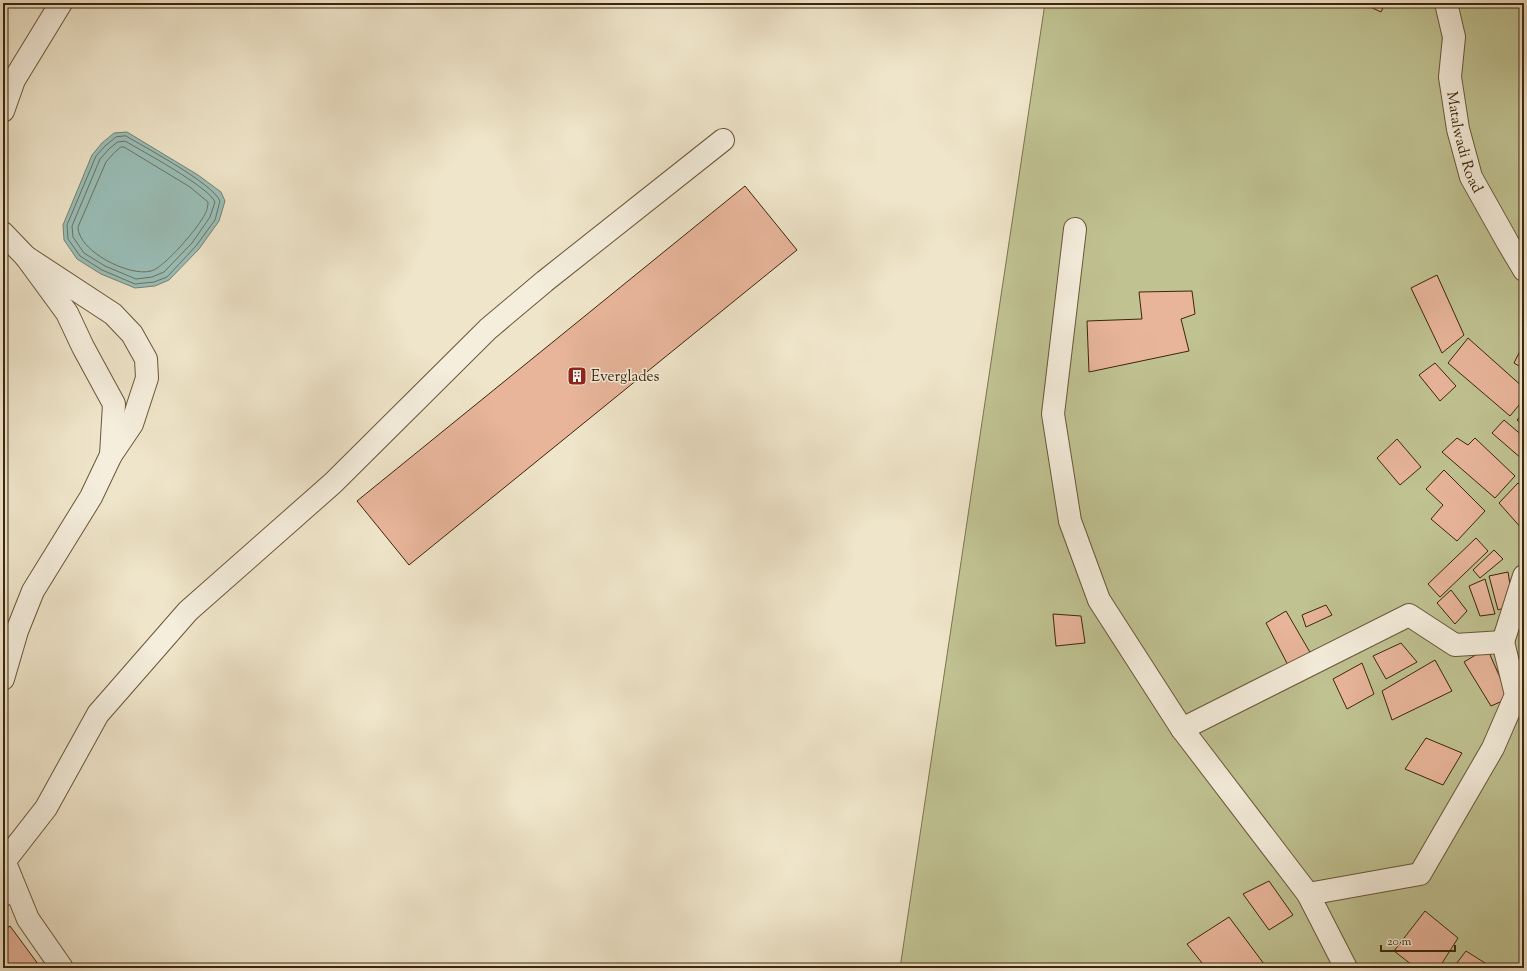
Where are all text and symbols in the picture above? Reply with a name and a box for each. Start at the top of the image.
street label: Matalwadi Road [1440,90,1487,198]
building icon: Everglades [566,365,588,387]
place label: Everglades [591,367,660,388]
scale bar [1381,927,1455,953]
text: 20 m [1387,933,1412,951]

